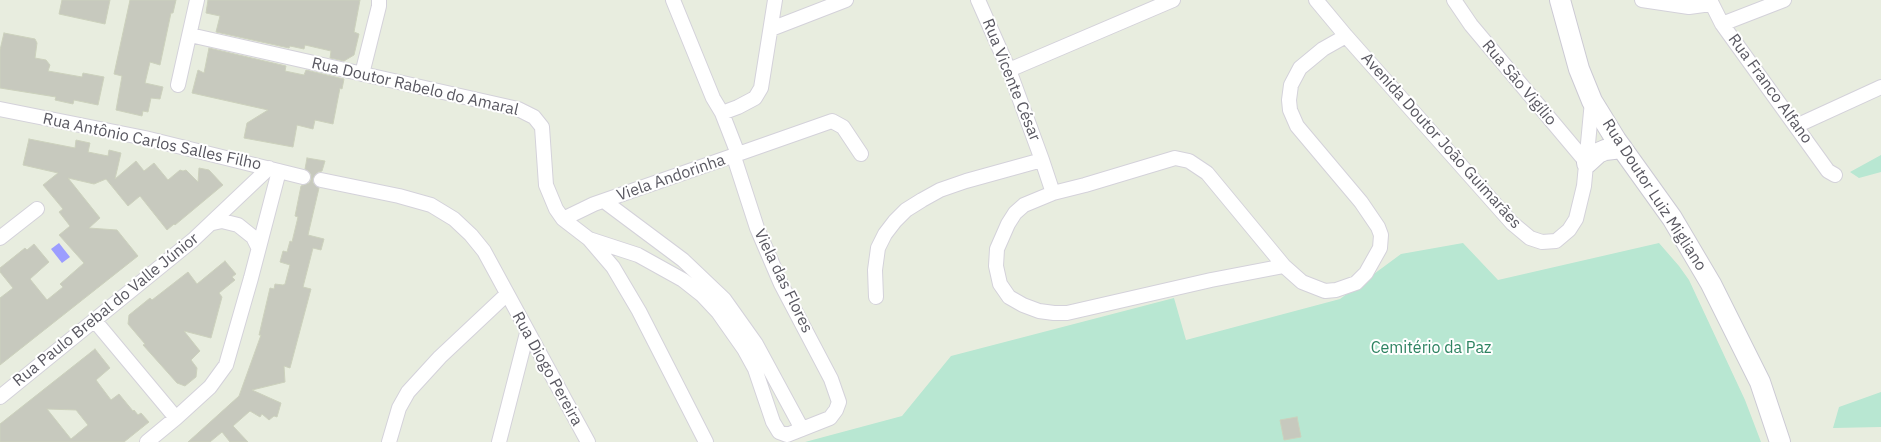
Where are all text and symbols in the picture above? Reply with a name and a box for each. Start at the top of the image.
street label: Rua Vicente César [978,16,1044,144]
street label: Rua Franco Alfano [1724,30,1816,148]
street label: Rua São Vigílio [1478,36,1560,130]
street label: Avenida Doutor João Guimarães [1357,49,1525,233]
street label: Rua Doutor Rabelo do Amaral [310,54,520,120]
street label: Rua Antônio Carlos Salles Filho [41,109,263,175]
street label: Rua Doutor Luiz Migliano [1598,115,1710,275]
street label: Viela Andorinha [614,150,728,206]
street label: Viela das Flores [750,226,816,336]
street label: Rua Paulo Brebal do Valle Júnior [9,229,203,391]
street label: Rua Diogo Pereira [508,309,586,429]
park label: Cemitério da Paz [1371,338,1491,358]

